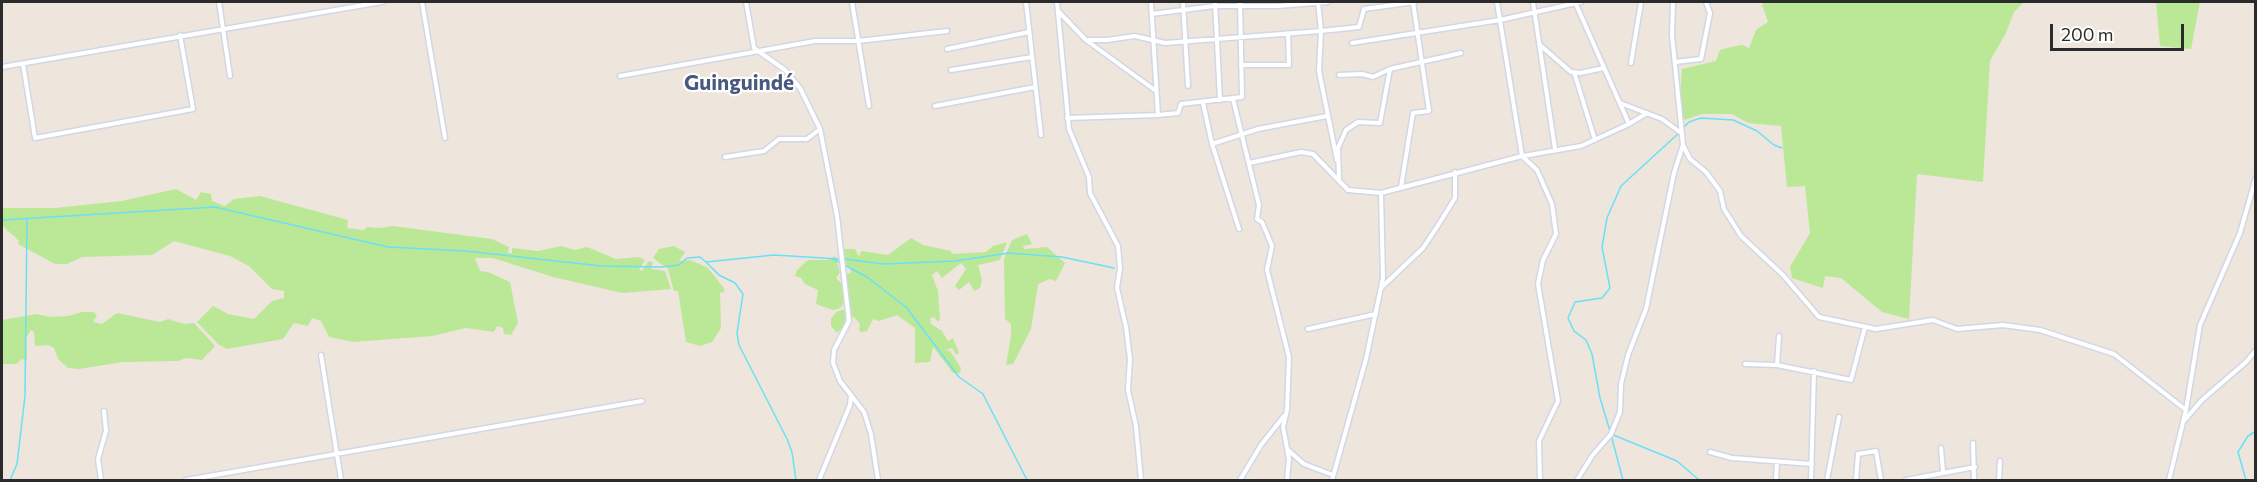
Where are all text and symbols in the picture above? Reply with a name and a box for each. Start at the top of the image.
scale bar [2053,12,2186,50]
text: 200 m [2061,23,2114,45]
district label: Guinguindé [684,70,794,96]

